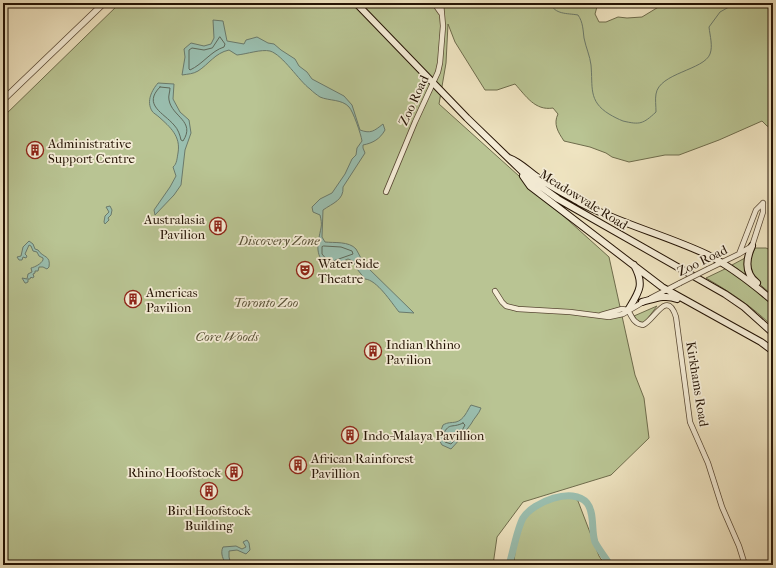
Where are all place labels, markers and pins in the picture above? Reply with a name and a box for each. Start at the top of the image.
place label: Administrative Support Centre [47,136,135,166]
building icon: Administrative Support Centre [25,140,45,160]
place label: Australasia Pavilion [143,212,206,242]
building icon: Australasia Pavilion [208,216,228,236]
place label: Water Side Theatre [317,256,380,286]
theatre icon: Water Side Theatre [295,260,315,280]
place label: Americas Pavilion [145,285,198,315]
building icon: Americas Pavilion [123,289,143,309]
place label: Indian Rhino Pavilion [386,337,461,367]
building icon: Indian Rhino Pavilion [363,341,383,361]
building icon: Indo-Malaya Pavillion [340,425,360,445]
place label: Indo-Malaya Pavillion [363,428,485,443]
place label: African Rainforest Pavillion [310,451,414,481]
building icon: African Rainforest Pavillion [288,455,308,475]
building icon: Rhino Hoofstock [224,462,244,482]
place label: Rhino Hoofstock [128,465,221,480]
building icon: Bird Hoofstock Building [199,481,219,501]
place label: Bird Hoofstock Building [167,503,251,533]

